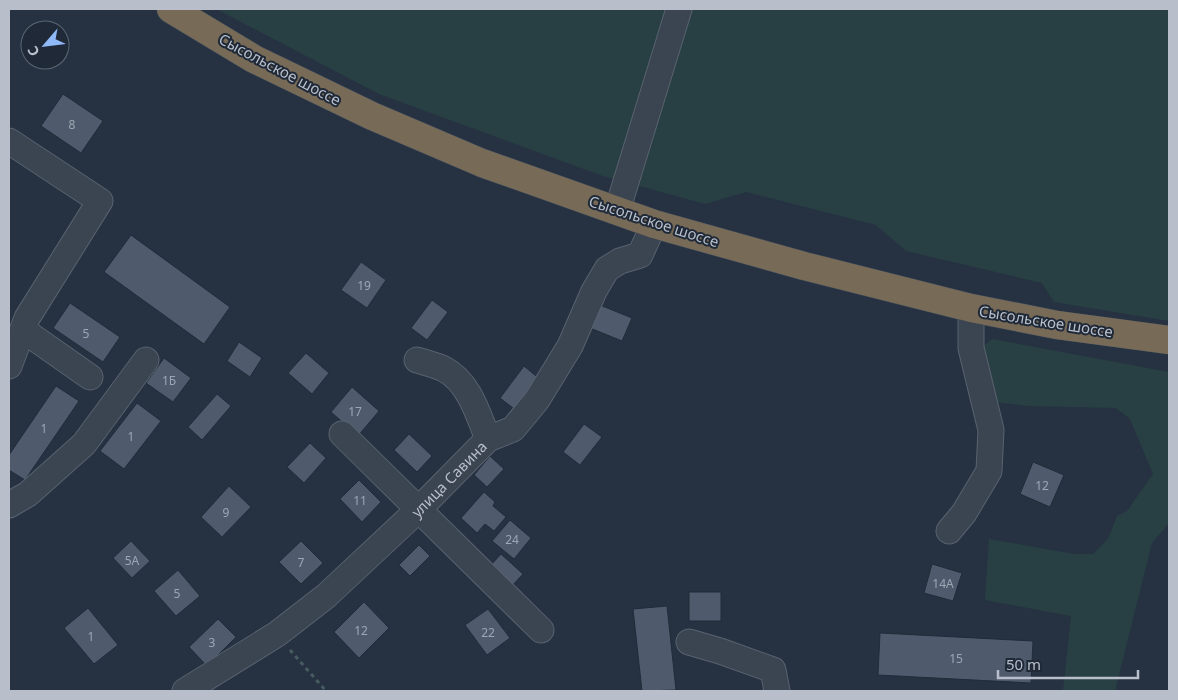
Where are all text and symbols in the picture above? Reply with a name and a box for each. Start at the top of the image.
north arrow [20,20,70,70]
street label: Сысольское шоссе [216,28,344,110]
text: С [23,43,44,60]
house number: 8 [69,116,76,133]
street label: Сысольское шоссе [587,191,721,251]
house number: 19 [357,277,371,294]
street label: Сысольское шоссе [978,301,1114,341]
house number: 5 [83,325,90,342]
house number: 1Б [162,372,176,389]
house number: 17 [348,403,362,420]
house number: 1 [41,420,47,437]
house number: 1 [128,428,134,445]
street label: улица Савина [407,436,491,521]
house number: 12 [1035,477,1049,494]
house number: 11 [353,492,367,509]
house number: 9 [223,504,230,521]
house number: 24 [505,531,519,548]
house number: 5А [125,552,140,569]
house number: 7 [298,554,305,571]
house number: 14А [932,575,954,592]
house number: 5 [174,585,181,602]
house number: 12 [354,622,368,639]
house number: 22 [481,624,495,641]
house number: 1 [88,628,94,645]
house number: 3 [209,634,216,651]
scale bar [998,648,1138,680]
house number: 15 [949,650,963,667]
text: 50 m [1006,654,1041,674]

